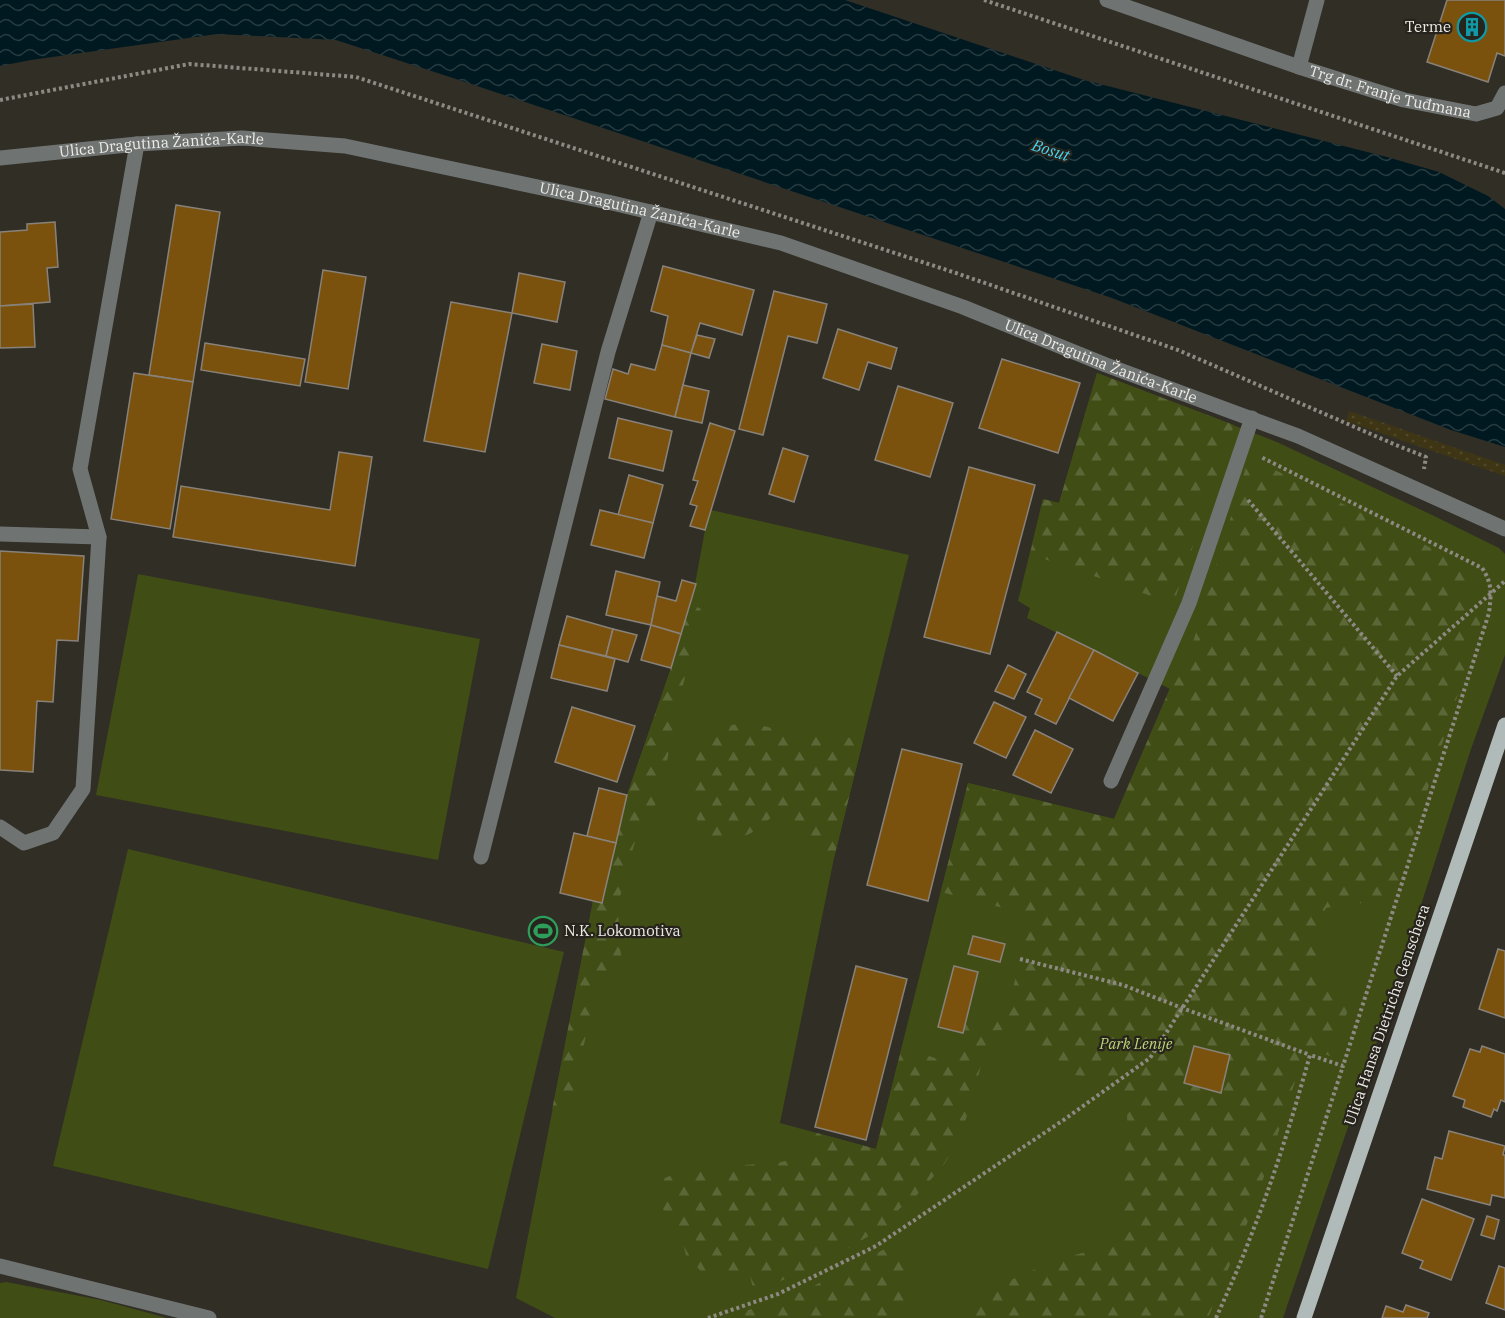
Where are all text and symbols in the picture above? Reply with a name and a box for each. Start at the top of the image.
building icon: Terme [1456,11,1488,43]
place label: Terme [1405,17,1451,36]
street label: Trg dr. Franje Tuđmana [1307,61,1473,122]
street label: Ulica Dragutina Žanića-Karle [58,128,265,161]
water label: Bosut [1029,134,1074,166]
street label: Ulica Dragutina Žanića-Karle [538,178,742,242]
street label: Ulica Dragutina Žanića-Karle [1002,315,1200,407]
street label: Ulica Hansa Dietricha Genschera [1340,902,1433,1128]
sports icon: N.K. Lokomotiva [527,915,559,947]
place label: N.K. Lokomotiva [564,921,681,940]
park label: Park Lenije [1099,1034,1173,1053]

